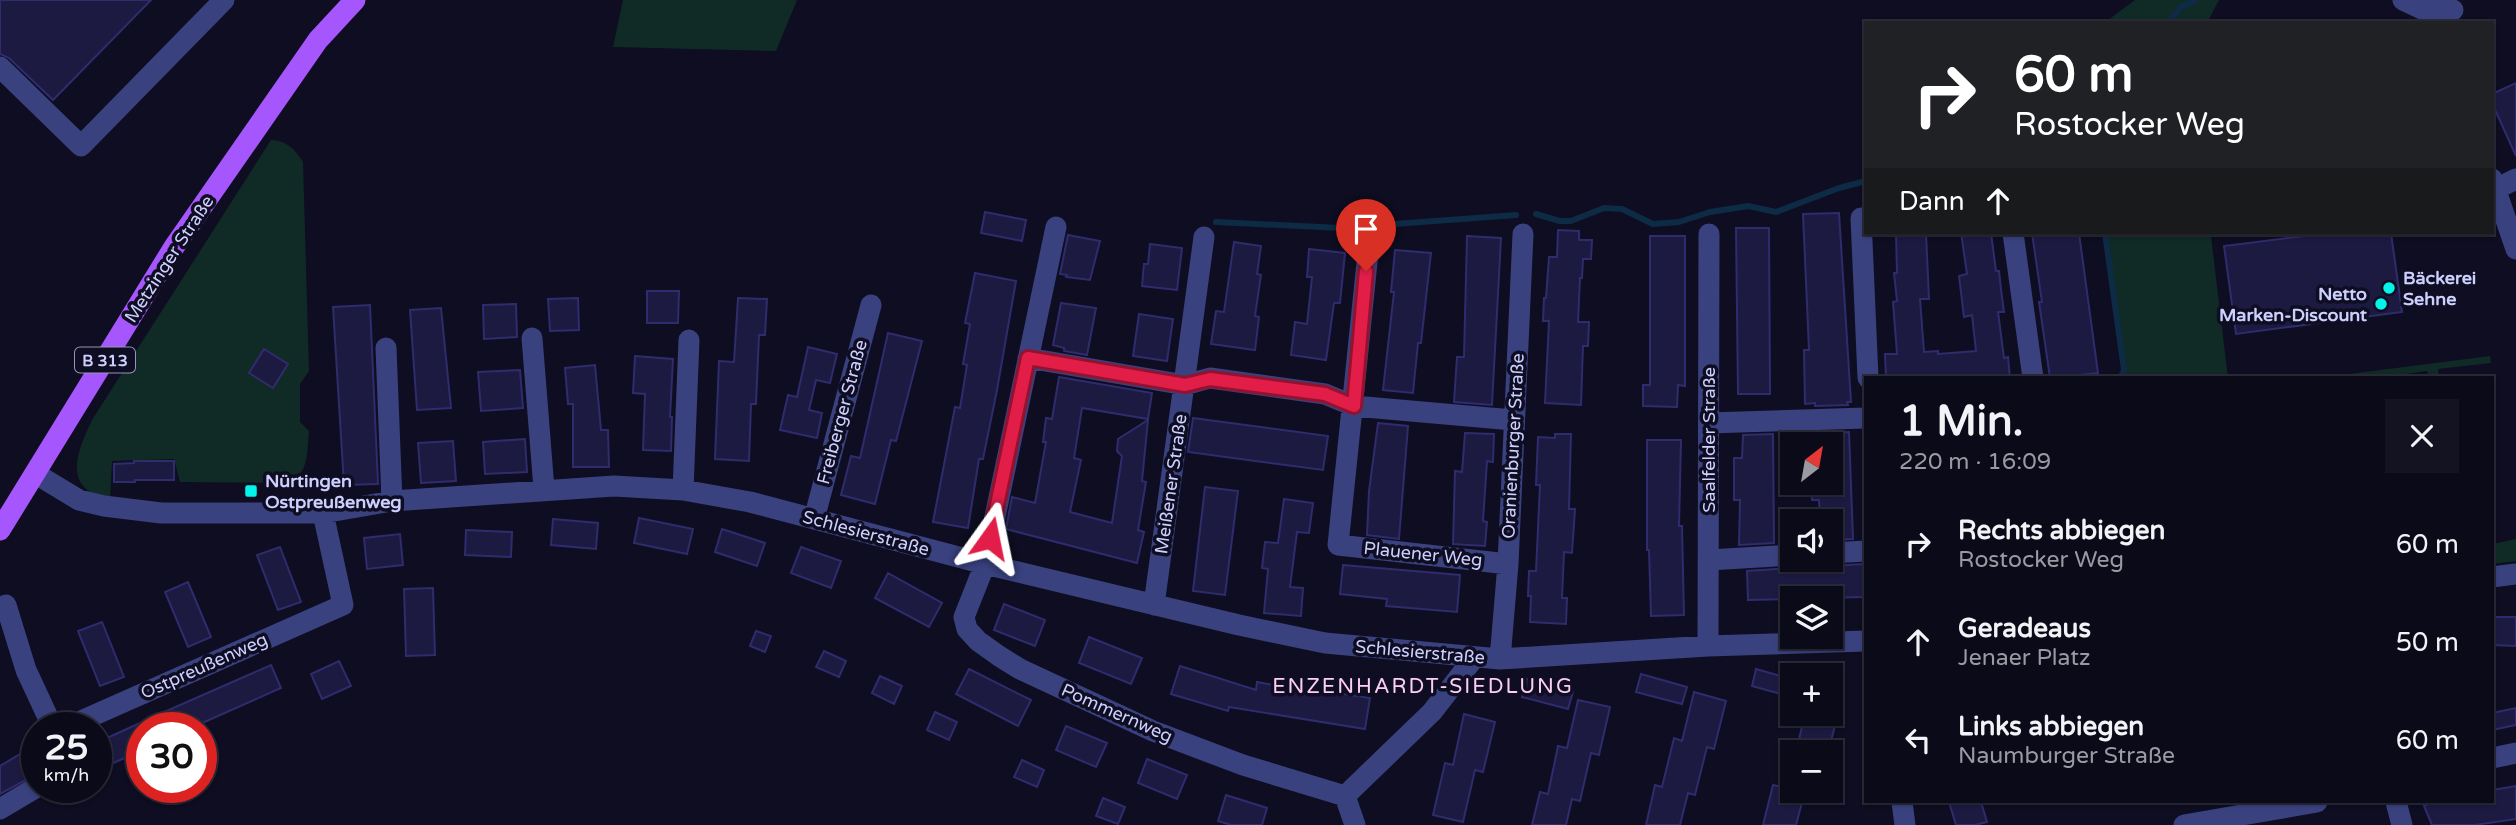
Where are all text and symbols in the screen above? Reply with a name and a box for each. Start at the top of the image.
text: 60 m [2014,46,2133,105]
icon: right [1899,49,1990,140]
text: Rostocker Weg [2014,106,2245,144]
icon: ahead [1979,182,2017,220]
text: Dann [1899,186,1965,217]
street label: Metzinger Straße [120,191,218,327]
pin [1336,199,1396,271]
icon: arrive [1347,210,1385,248]
place label: Bäckerei Sehne [2403,267,2476,310]
marker: Bäckerei Sehne [2381,280,2397,296]
place label: Netto Marken-Discount [2219,283,2367,326]
marker: Netto Marken-Discount [2373,296,2389,312]
street label: Freiberger Straße [812,337,872,487]
road number: B 313 [75,348,135,372]
street label: Oranienburger Straße [1497,353,1529,539]
street label: Saalfelder Straße [1698,367,1720,513]
text: 1 Min. [1899,396,2023,447]
button: close [2385,399,2459,473]
street label: Meißener Straße [1150,412,1192,556]
north arrow [1780,432,1843,495]
map controls [1780,432,1843,803]
text: 220 m · 16:09 [1899,448,2051,476]
place label: Nürtingen Ostpreußenweg [265,470,402,513]
marker: Nürtingen Ostpreußenweg [243,483,259,499]
position arrow [953,501,1027,575]
street label: Schlesierstraße [800,506,932,560]
button: sound [1780,509,1843,572]
text: Rechts abbiegen [1958,515,2165,546]
icon: right [1899,525,1937,563]
text: 60 m [2396,529,2459,560]
street label: Plauener Weg [1363,537,1483,571]
text: Rostocker Weg [1958,546,2124,574]
button: layers [1780,586,1843,649]
text: Geradeaus [1958,613,2091,644]
icon: ahead [1899,623,1937,661]
text: 50 m [2396,627,2459,658]
street label: Ostpreußenweg [137,628,271,704]
street label: Schlesierstraße [1354,635,1486,669]
text: Jenaer Platz [1958,644,2090,672]
button: + [1780,663,1843,726]
district label: ENZENHARDT-SIEDLUNG [1272,674,1574,699]
street label: Pommernweg [1058,679,1176,747]
text: Links abbiegen [1958,711,2144,742]
speed limit sign: 30 [126,712,217,803]
icon: left [1899,721,1937,759]
text: 60 m [2396,725,2459,756]
text: 25 [45,727,88,769]
button: − [1780,740,1843,803]
text: Naumburger Straße [1958,742,2175,770]
text: km/h [44,764,89,786]

